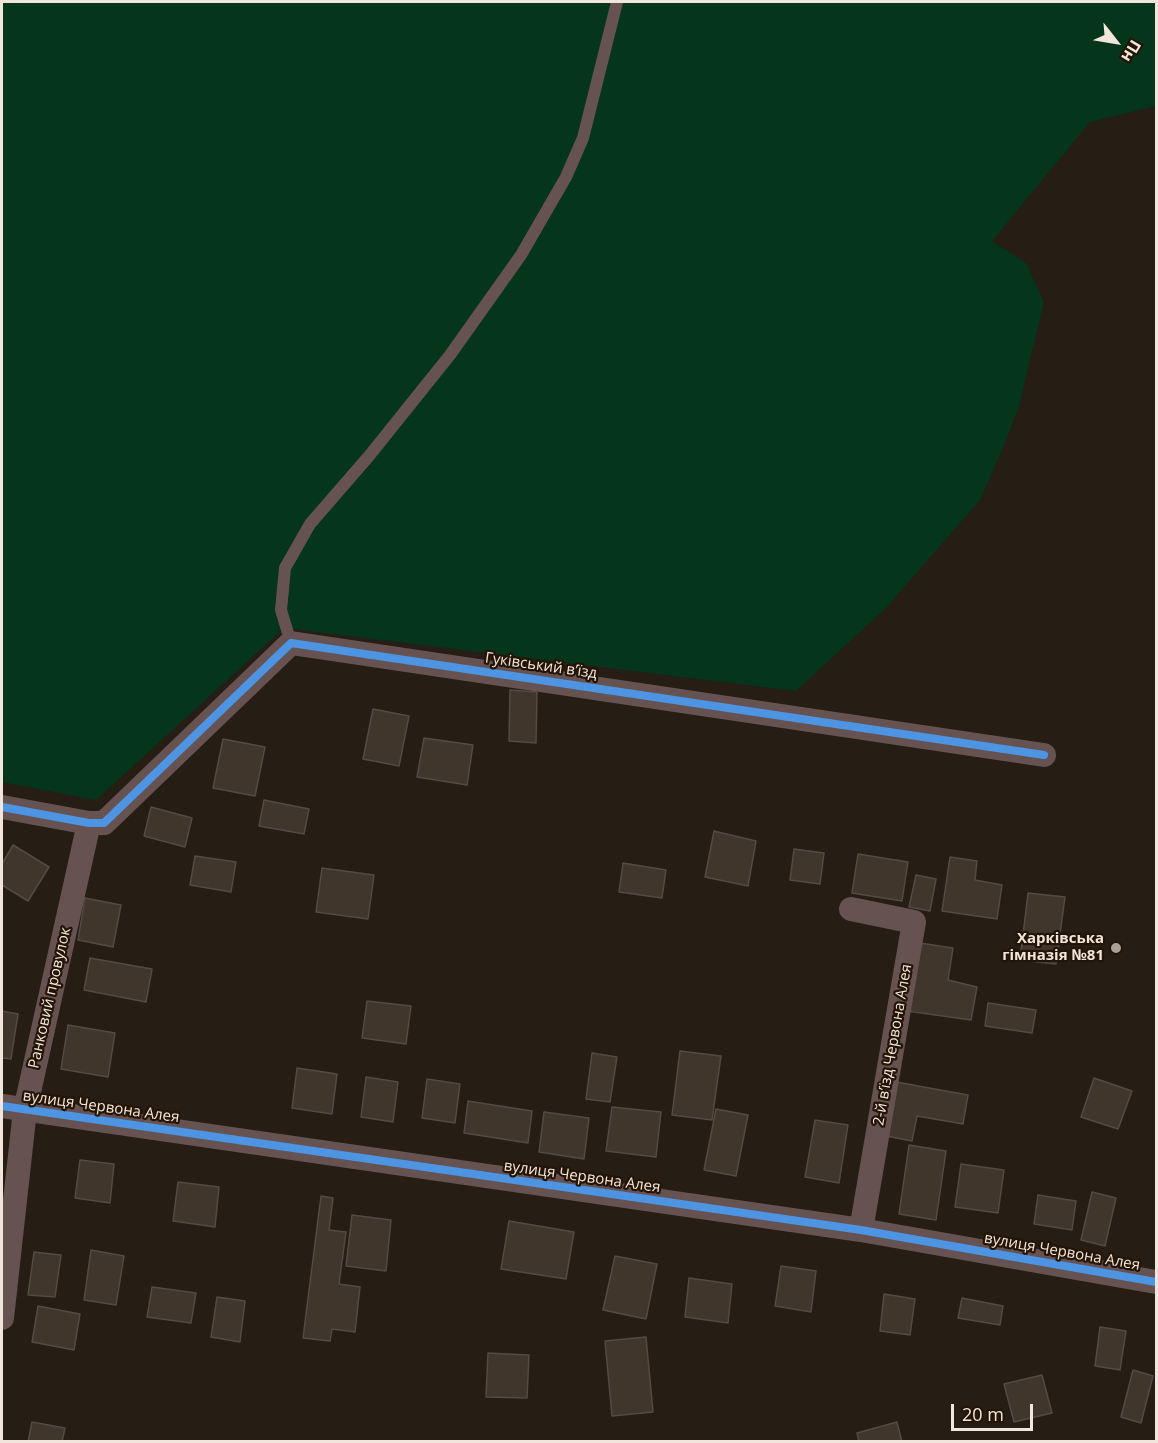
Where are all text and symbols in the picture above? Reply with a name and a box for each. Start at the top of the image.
north arrow [1086,12,1146,72]
text: Пн [1116,36,1147,67]
street label: Гуківський в’їзд [484,649,598,683]
street label: Ранковий провулок [25,926,75,1070]
place label: Харківська гімназія №81 [1002,930,1104,965]
marker: Харківська гімназія №81 [1109,941,1123,955]
street label: 2-й в’їзд Червона Алея [870,963,916,1127]
street label: вулиця Червона Алея [22,1087,180,1127]
street label: вулиця Червона Алея [503,1157,661,1197]
street label: вулиця Червона Алея [983,1229,1141,1275]
scale bar [954,1392,1036,1430]
text: 20 m [962,1402,1004,1426]

